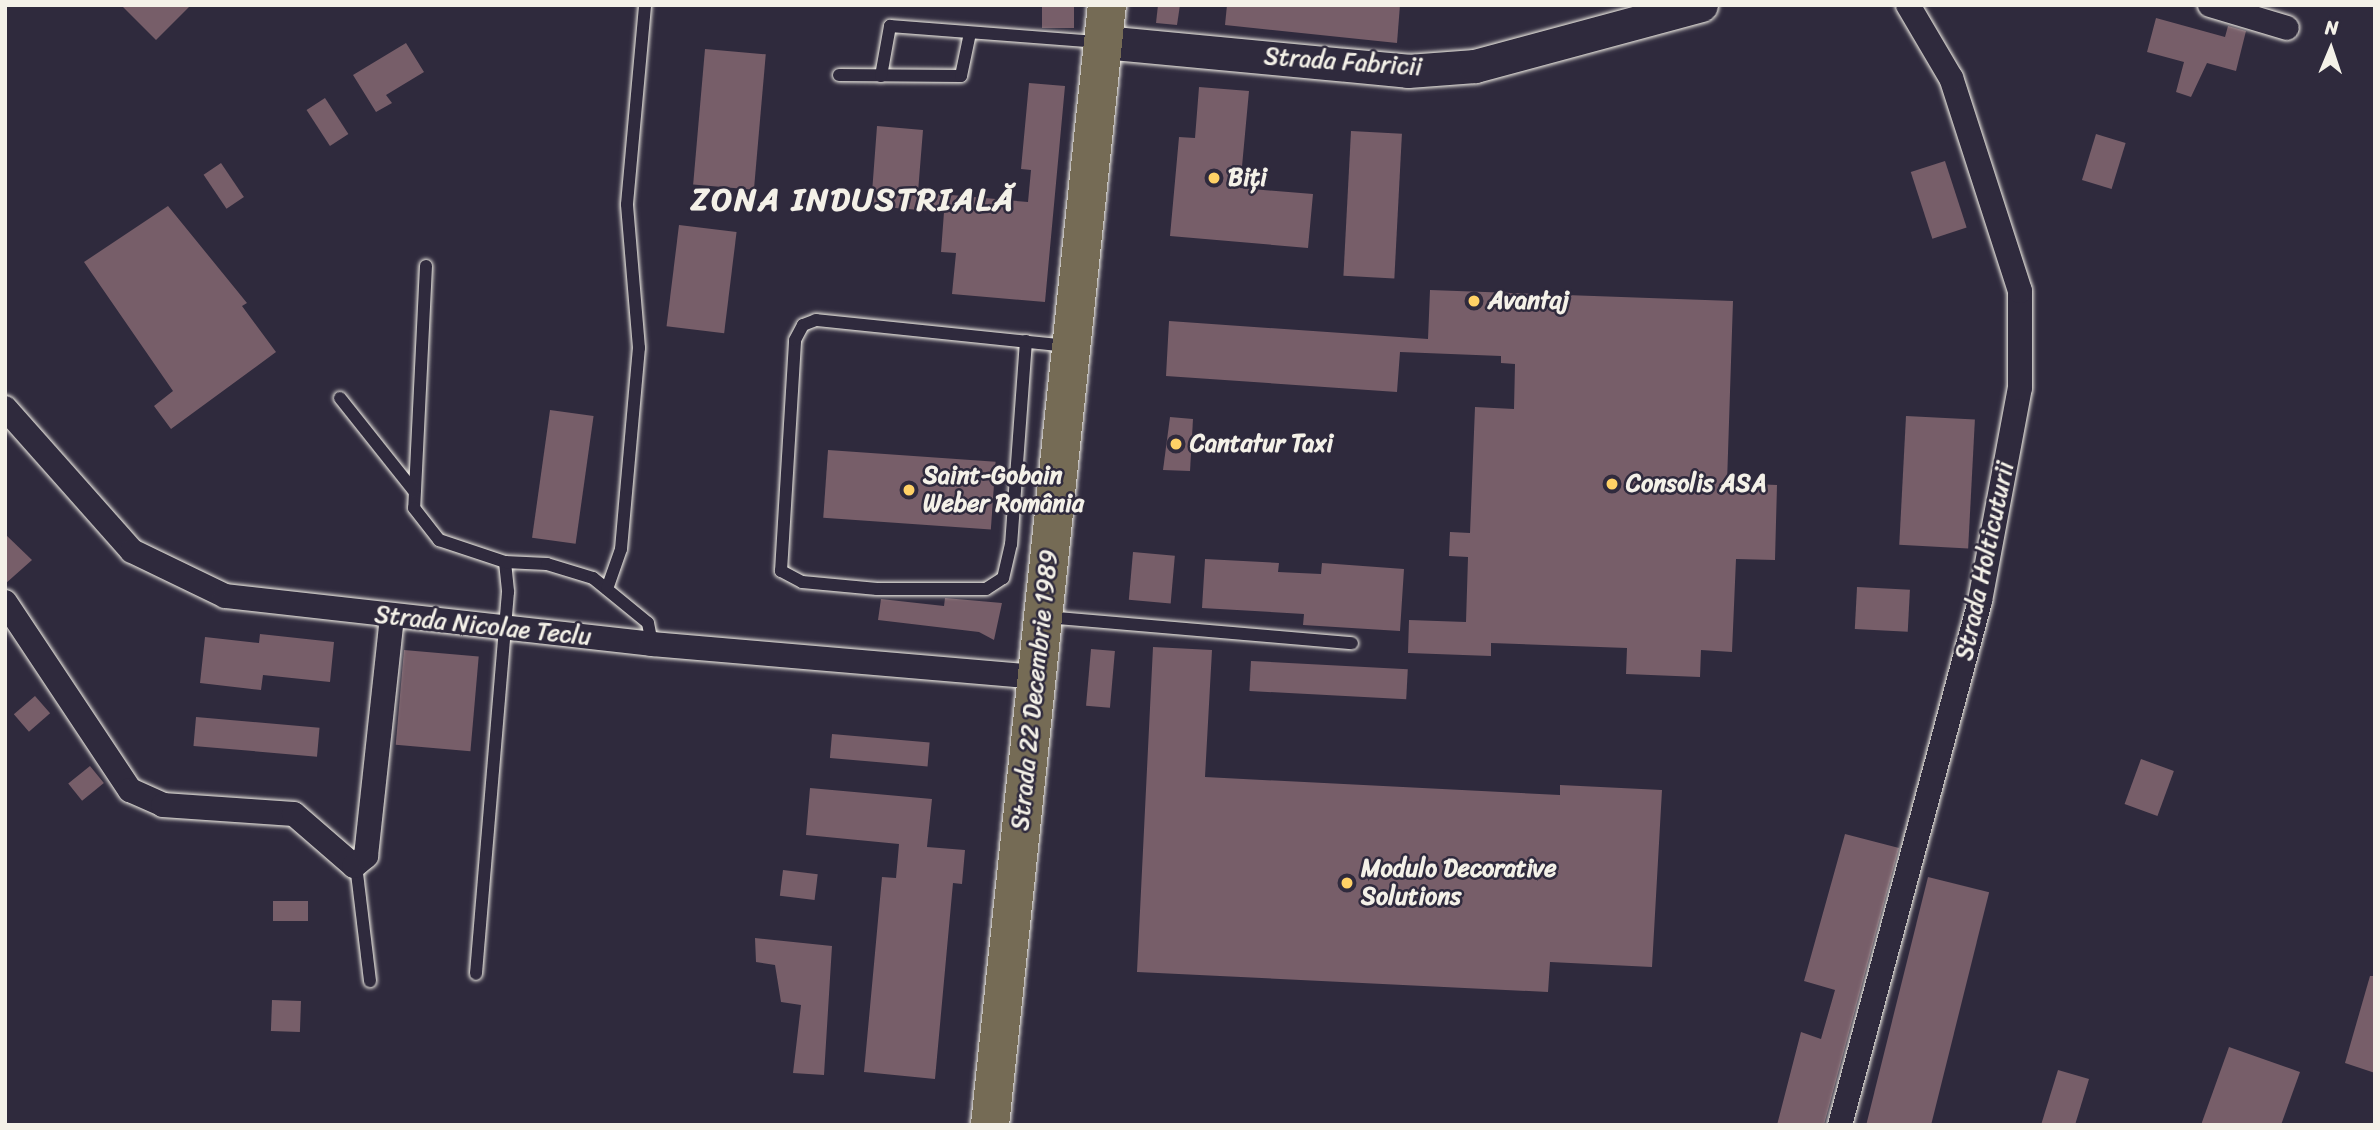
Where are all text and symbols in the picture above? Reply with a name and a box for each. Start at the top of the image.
text: N [2325,11,2339,44]
north arrow [2296,14,2366,84]
street label: Strada Fabricii [1263,42,1423,82]
place label: Biți [1228,164,1267,192]
marker: Biți [1206,170,1222,186]
district label: ZONA INDUSTRIALĂ [695,181,1011,219]
place label: Avantaj [1488,287,1569,315]
marker: Avantaj [1466,293,1482,309]
place label: Cantatur Taxi [1190,430,1333,458]
marker: Cantatur Taxi [1168,436,1184,452]
street label: Strada Holticuturii [1950,459,2020,663]
place label: Saint-Gobain Weber România [923,462,1084,518]
place label: Consolis ASA [1626,470,1766,498]
marker: Consolis ASA [1604,476,1620,492]
marker: Saint-Gobain Weber România [901,482,917,498]
street label: Strada 22 Decembrie 1989 [1006,547,1064,833]
street label: Strada Nicolae Teclu [373,600,593,652]
place label: Modulo Decorative Solutions [1361,855,1556,911]
marker: Modulo Decorative Solutions [1339,875,1355,891]

